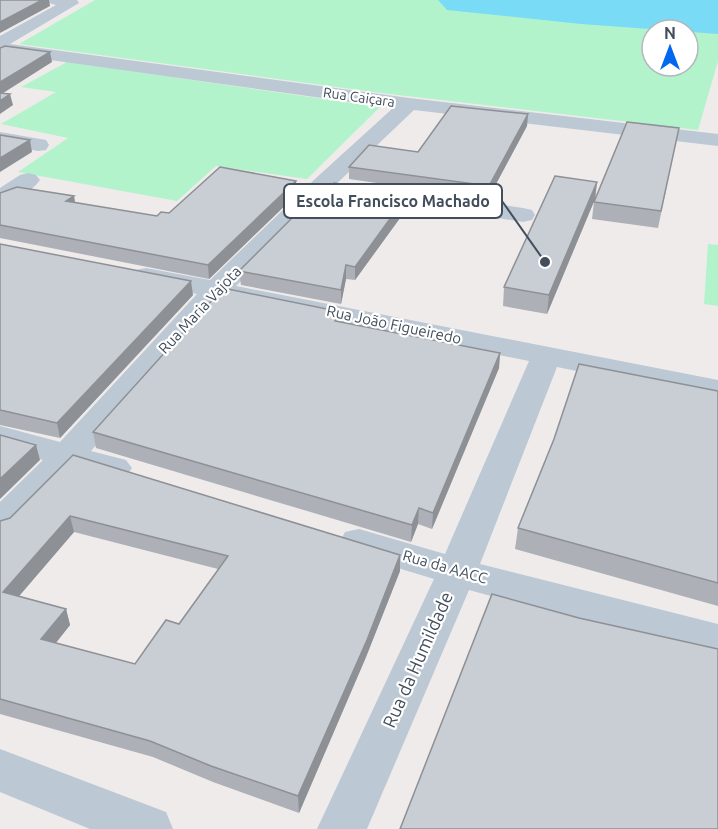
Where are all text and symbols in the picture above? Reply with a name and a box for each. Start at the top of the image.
north arrow [640,18,700,78]
text: N [664,24,676,42]
street label: Rua Caiçara [322,84,396,110]
callout: Escola Francisco Machado [284,184,502,218]
text: Escola Francisco Machado [296,192,490,210]
street label: Rua Maria Vajota [155,262,244,357]
street label: Rua João Figueiredo [325,302,463,347]
street label: Rua da AACC [401,546,489,587]
street label: Rua da Humildade [378,589,456,731]

